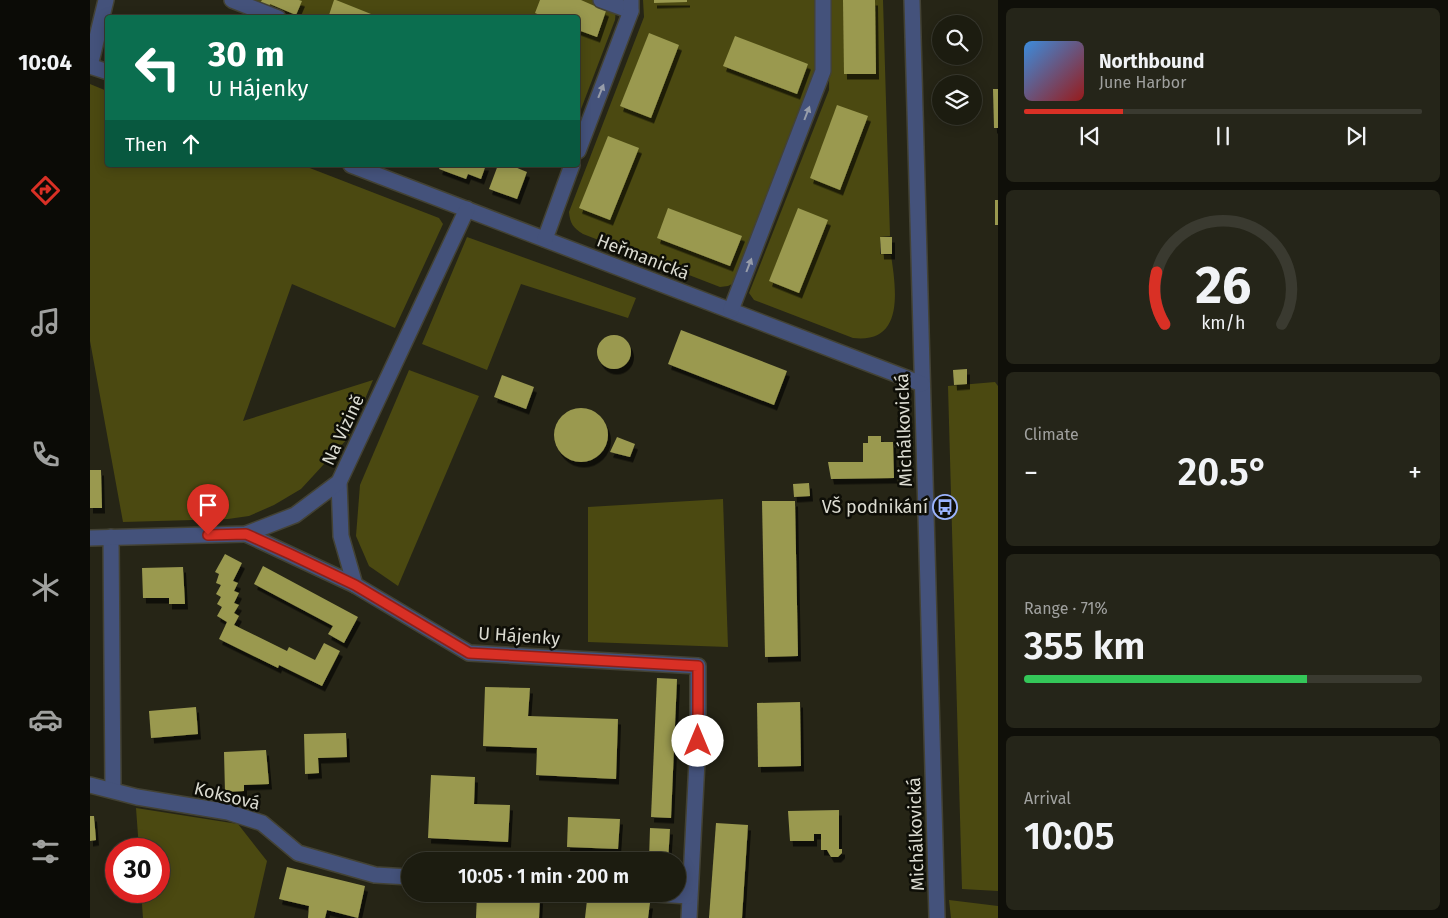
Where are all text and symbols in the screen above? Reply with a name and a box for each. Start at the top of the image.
map controls [932,15,982,125]
button: search [932,15,982,65]
text: 30 m [208,33,285,75]
icon: left [125,35,190,100]
text: 10:04 [18,49,72,76]
text: Northbound [1099,50,1204,73]
text: June Harbor [1099,73,1186,92]
text: U Hájenky [208,75,308,102]
button: layers [932,75,982,125]
one-way arrow [598,84,606,98]
one-way arrow [803,105,811,120]
icon: previous [1076,122,1104,150]
icon: pause [1209,122,1237,150]
icon: next [1342,122,1370,150]
icon: ahead [177,130,205,158]
text: Then [125,133,167,156]
icon: directions [28,173,63,208]
street label: Heřmanická [594,229,692,285]
text: 26 [1195,254,1251,317]
one-way arrow [745,257,753,272]
icon: music [28,305,63,340]
text: km/h [1201,312,1245,334]
street label: Michálkovická [891,373,917,487]
street label: Na Vizině [317,391,369,469]
text: Climate [1024,425,1079,444]
icon: phone [28,437,63,472]
text: 20.5° [1178,449,1268,495]
text: − [1024,456,1038,489]
text: + [1408,456,1422,489]
pin [187,484,229,535]
icon: arrive [194,491,222,519]
bus stop icon: VŠ podnikání [932,494,958,520]
place label: VŠ podnikání [822,496,928,518]
icon: climate [28,570,63,605]
text: Range · 71% [1024,599,1108,618]
street label: U Hájenky [477,622,561,650]
text: 355 km [1024,623,1146,669]
icon: car [28,702,63,737]
position arrow [671,714,723,766]
street label: Koksová [192,777,262,815]
street label: Michálkovická [903,777,929,891]
text: Arrival [1024,789,1071,808]
text: 10:05 [1024,813,1114,859]
icon: filters [28,834,63,869]
speed limit sign: 30 [105,838,170,903]
text: 10:05 · 1 min · 200 m [458,865,629,888]

